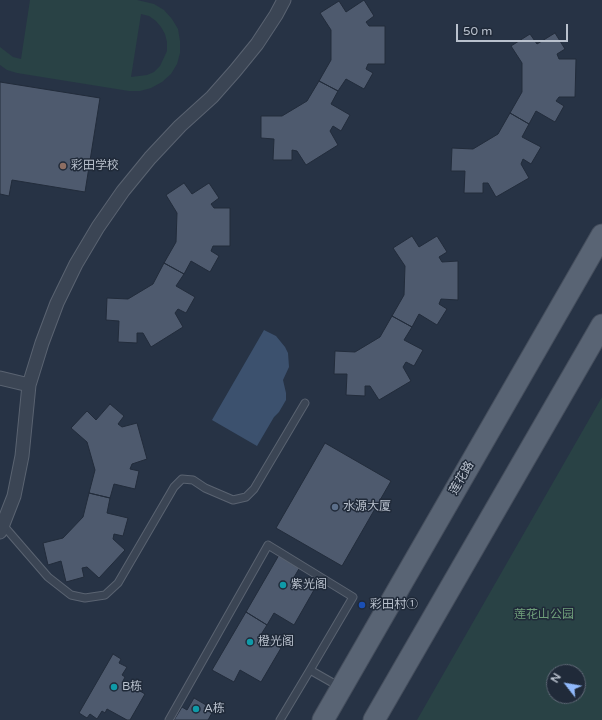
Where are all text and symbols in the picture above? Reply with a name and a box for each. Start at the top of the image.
scale bar [458,16,570,42]
text: 50 m [463,24,492,38]
place label: 彩田学校 [71,159,119,173]
marker: 彩田学校 [58,161,68,171]
street label: 莲花路 [447,459,477,497]
place label: 水源大厦 [343,500,391,514]
marker: 水源大厦 [330,502,340,512]
place label: 紫光阁 [291,578,327,592]
marker: 紫光阁 [278,580,288,590]
place label: 彩田村① [370,598,418,612]
marker: 彩田村① [357,600,367,610]
park label: 莲花山公园 [514,608,574,622]
place label: 橙光阁 [258,635,294,649]
marker: 橙光阁 [245,637,255,647]
north arrow [546,664,586,704]
text: N [548,671,564,685]
place label: B栋 [122,680,142,694]
marker: B栋 [109,682,119,692]
place label: A栋 [204,702,225,716]
marker: A栋 [191,704,201,714]

